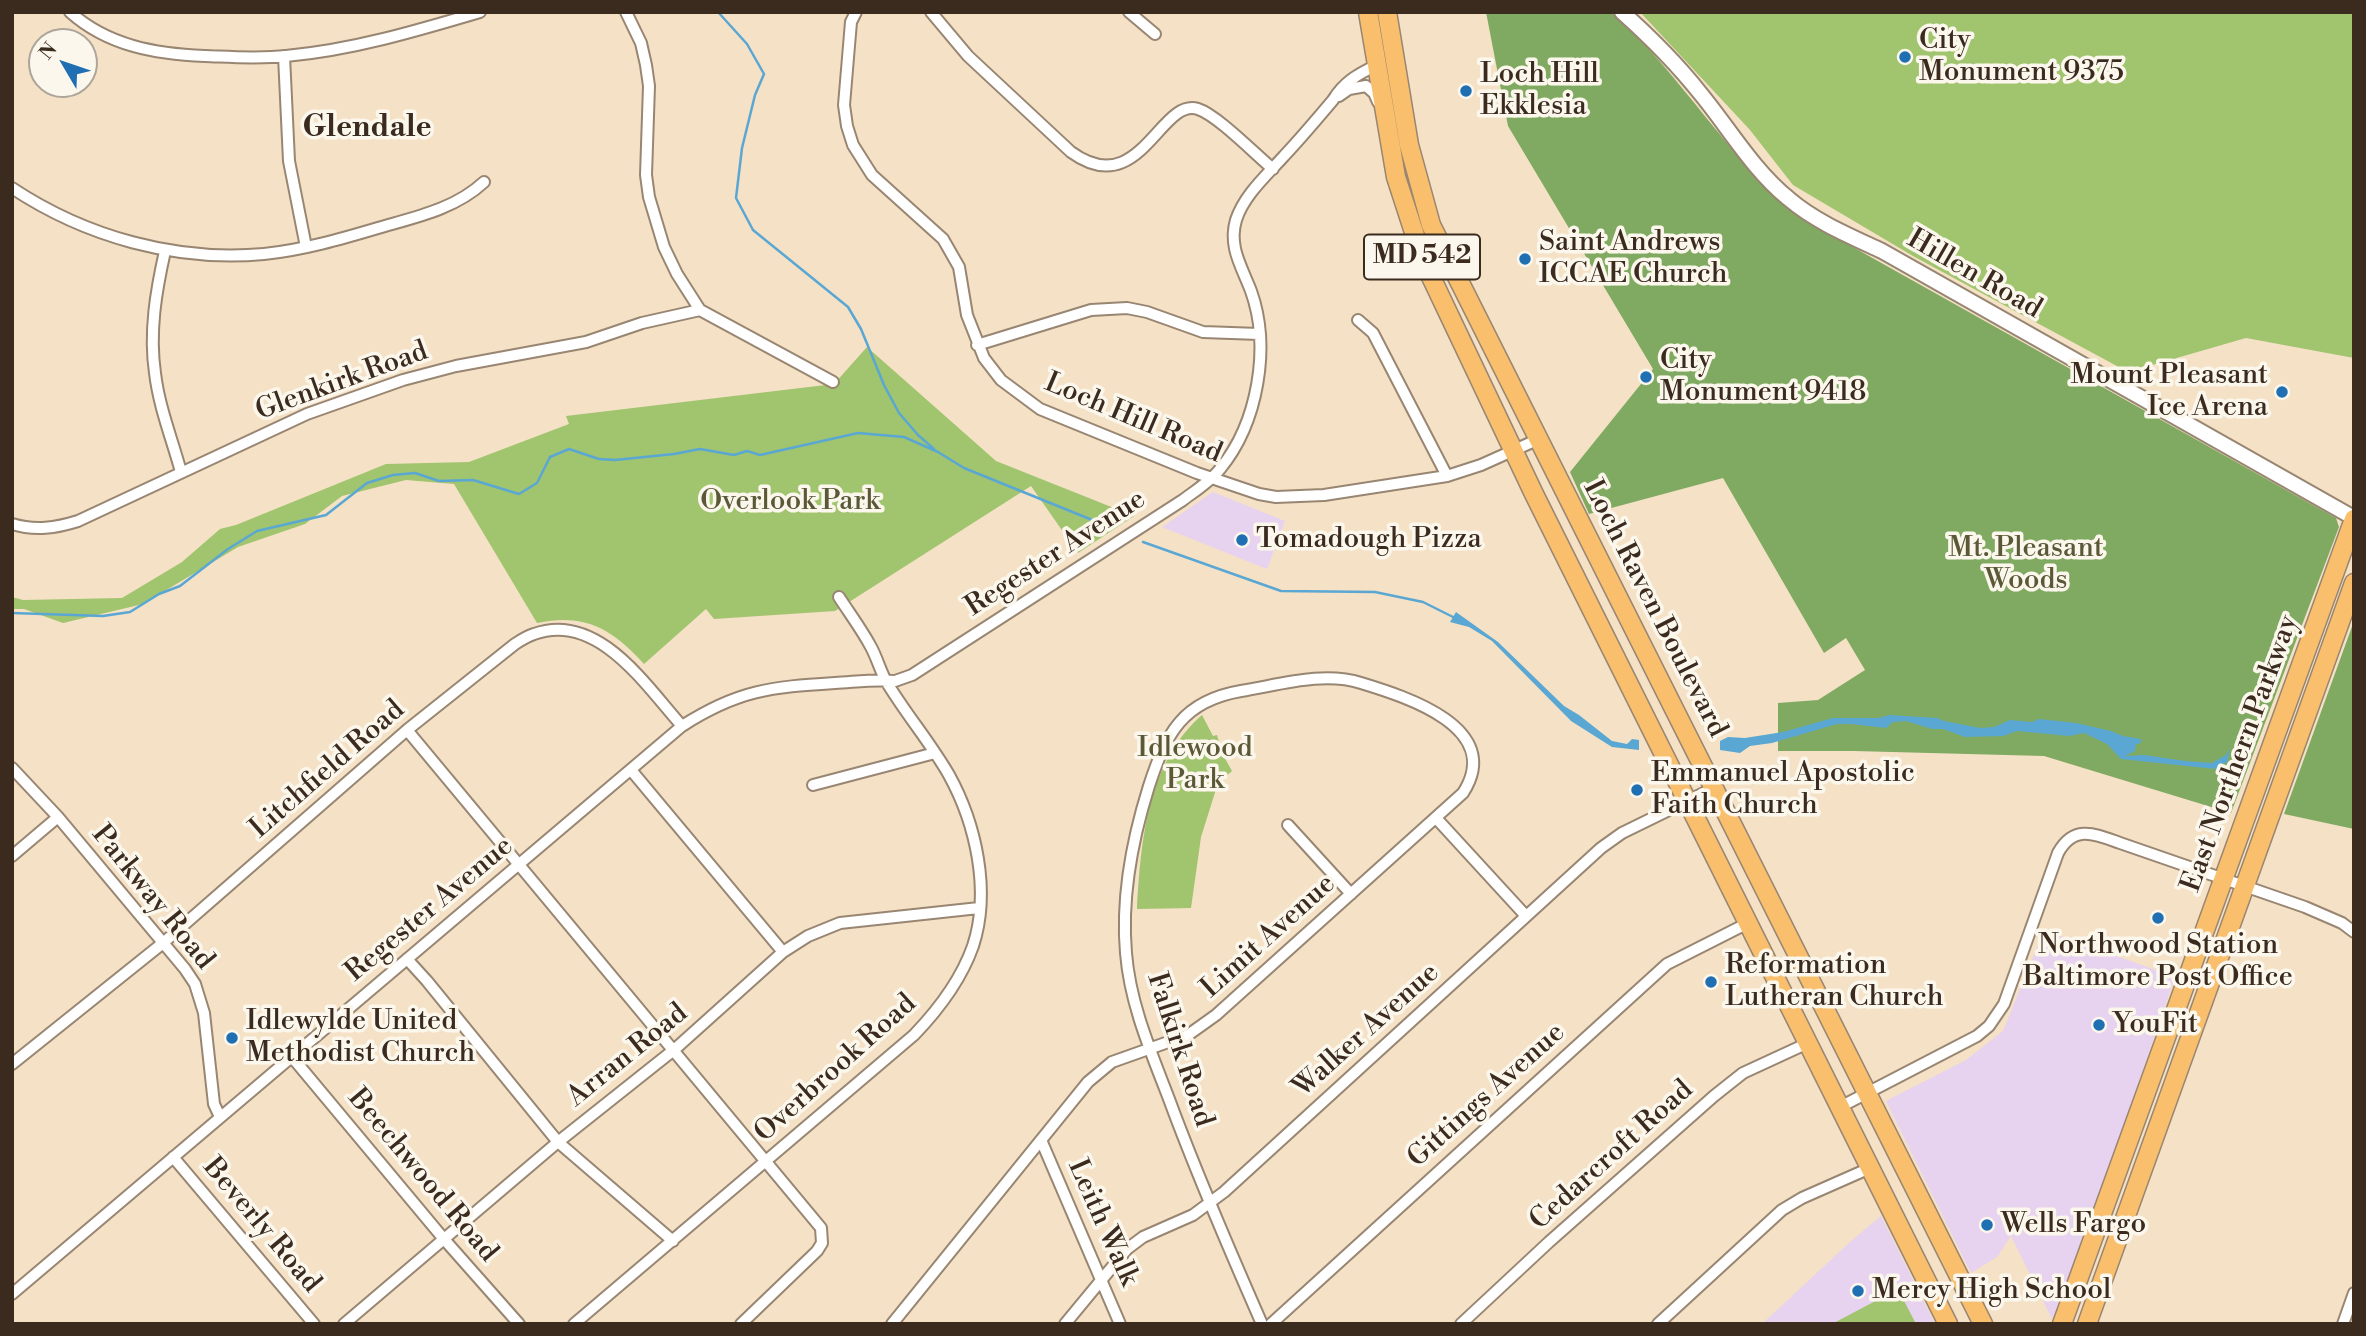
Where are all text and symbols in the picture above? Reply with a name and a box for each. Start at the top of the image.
place label: City Monument 9375 [1919,24,2124,90]
north arrow [28,28,98,98]
text: N [34,38,62,64]
marker: City Monument 9375 [1897,49,1913,65]
place label: Loch Hill Ekklesia [1480,58,1599,124]
marker: Loch Hill Ekklesia [1458,83,1474,99]
district label: Glendale [302,111,432,147]
street label: Hillen Road [1901,223,2047,327]
place label: Saint Andrews ICCAE Church [1539,226,1727,292]
road number: MD 542 [1364,234,1480,280]
marker: Saint Andrews ICCAE Church [1517,251,1533,267]
street label: Glenkirk Road [251,335,433,429]
place label: City Monument 9418 [1660,344,1866,410]
place label: Mount Pleasant Ice Arena [2070,359,2268,425]
street label: Loch Hill Road [1039,366,1227,472]
marker: City Monument 9418 [1638,369,1654,385]
marker: Mount Pleasant Ice Arena [2274,384,2290,400]
street label: Loch Raven Boulevard [1575,475,1733,743]
street label: Regester Avenue [960,483,1152,625]
park label: Overlook Park [700,485,880,519]
place label: Tomadough Pizza [1256,523,1482,557]
marker: Tomadough Pizza [1234,532,1250,548]
park label: Mt. Pleasant Woods [1948,532,2104,598]
street label: East Northern Parkway [2175,611,2307,897]
street label: Litchfield Road [244,694,412,846]
park label: Idlewood Park [1137,732,1253,798]
place label: Emmanuel Apostolic Faith Church [1651,757,1915,823]
marker: Emmanuel Apostolic Faith Church [1629,782,1645,798]
street label: Parkway Road [84,819,220,977]
street label: Regester Avenue [340,830,520,990]
street label: Limit Avenue [1195,868,1343,1006]
marker: Northwood Station Baltimore Post Office [2150,910,2166,926]
place label: Northwood Station Baltimore Post Office [2023,929,2293,995]
place label: Reformation Lutheran Church [1725,949,1943,1015]
street label: Walker Avenue [1287,957,1447,1105]
street label: Falkirk Road [1138,969,1220,1131]
marker: Reformation Lutheran Church [1703,974,1719,990]
street label: Overbrook Road [748,988,924,1150]
street label: Arran Road [561,997,695,1115]
place label: Idlewylde United Methodist Church [246,1005,475,1071]
place label: YouFit [2113,1008,2198,1042]
street label: Gittings Avenue [1401,1017,1573,1175]
marker: YouFit [2091,1017,2107,1033]
marker: Idlewylde United Methodist Church [224,1030,240,1046]
street label: Cedarcroft Road [1523,1074,1701,1238]
street label: Beechwood Road [340,1083,504,1269]
street label: Beverly Road [195,1152,327,1300]
street label: Leith Walk [1059,1155,1145,1291]
place label: Wells Fargo [2001,1208,2146,1242]
marker: Wells Fargo [1979,1217,1995,1233]
place label: Mercy High School [1872,1274,2111,1308]
marker: Mercy High School [1850,1283,1866,1299]

